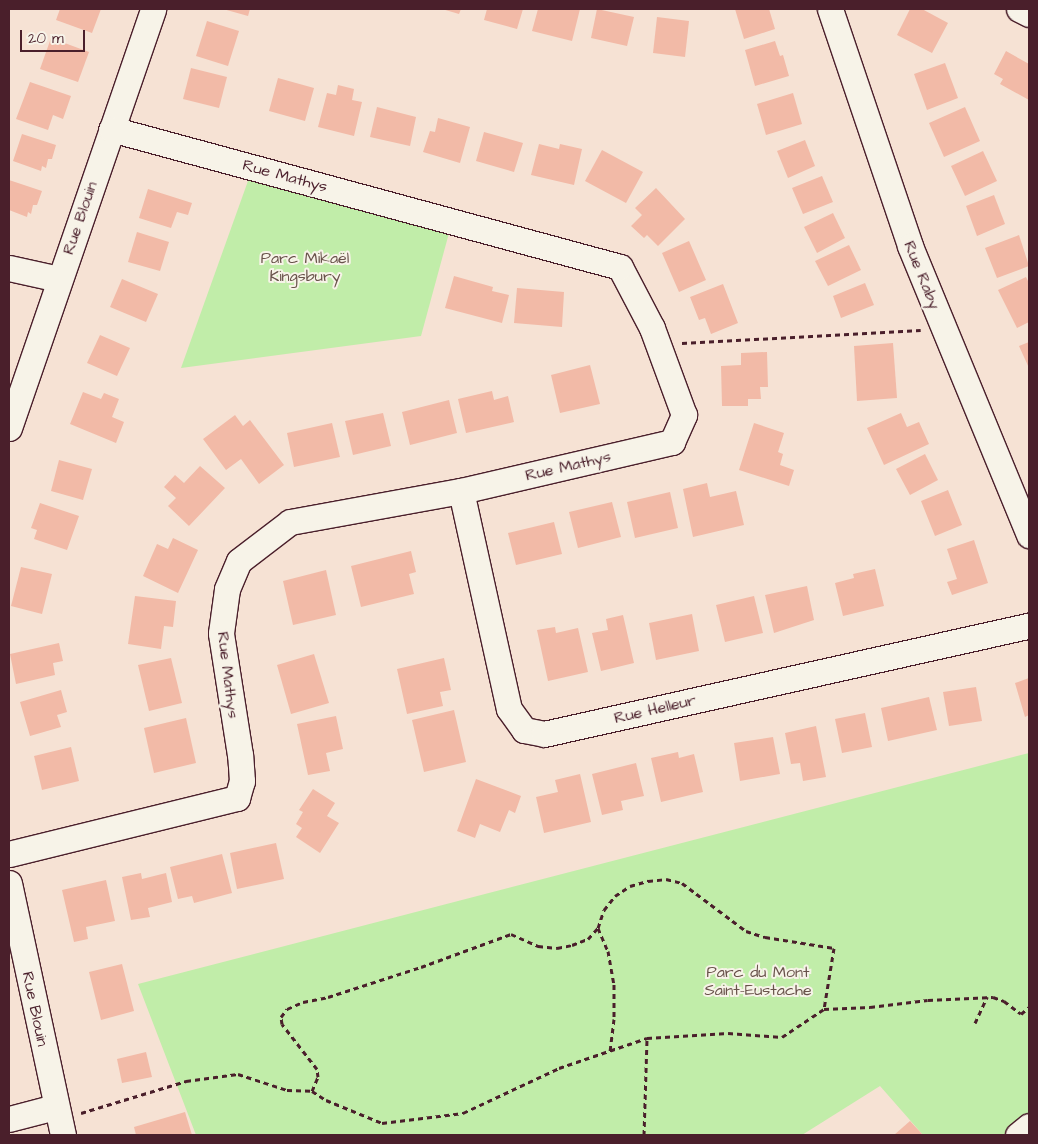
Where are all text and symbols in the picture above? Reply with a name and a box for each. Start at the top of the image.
scale bar [22,20,88,52]
text: 20 m [28,28,64,49]
street label: Rue Mathys [240,155,330,197]
street label: Rue Blouin [59,179,101,257]
street label: Rue Raby [900,238,944,312]
park label: Parc Mikaël Kingsbury [261,248,349,286]
street label: Rue Mathys [523,447,613,485]
street label: Rue Mathys [213,631,243,719]
street label: Rue Helleur [612,690,698,728]
park label: Parc du Mont Saint-Eustache [704,962,812,1000]
street label: Rue Blouin [18,970,52,1048]

